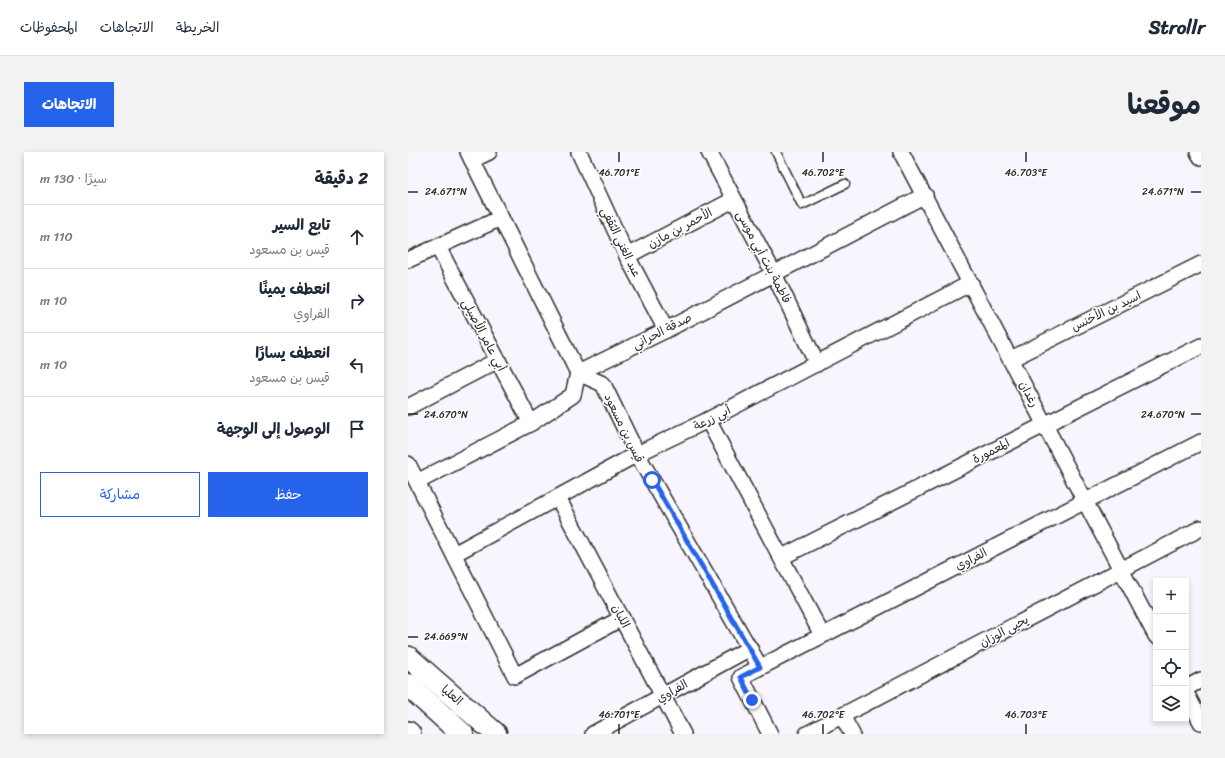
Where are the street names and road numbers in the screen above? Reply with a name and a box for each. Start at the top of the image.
street label: الأحمر بن مازن [644,202,716,254]
street label: عبد الغني الثقفي [595,203,647,281]
street label: فاطمة بنت أبي موسى [730,206,798,308]
street label: اسيد بن الأخنس [1067,284,1145,337]
street label: أبي عامر الأصيلي [456,295,512,375]
street label: صدقة الحراني [628,307,696,355]
street label: رغدان [1013,377,1045,411]
street label: قيس بن مسعود [598,390,650,466]
street label: أبي زرعة [689,399,735,437]
street label: المعمورة [968,432,1014,470]
street label: الفراوي [951,542,991,576]
street label: اللبان [606,600,637,632]
street label: يحيى الوزان [975,609,1033,653]
street label: الفراوي [652,673,692,709]
street label: العليا [436,679,468,711]

